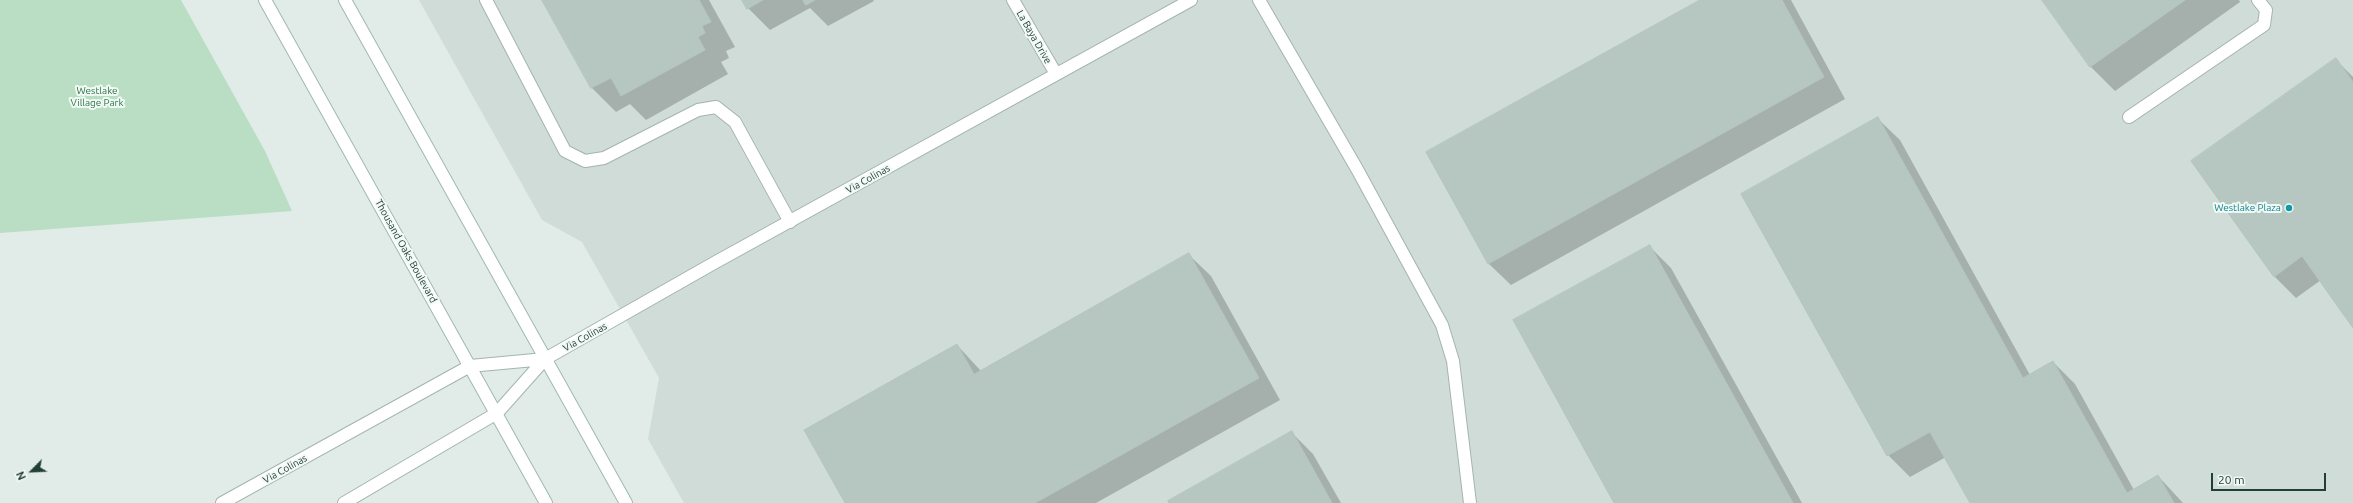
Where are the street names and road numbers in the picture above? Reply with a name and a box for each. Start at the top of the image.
street label: La Baya Drive [1014,8,1054,66]
street label: Via Colinas [844,162,892,196]
street label: Thousand Oaks Boulevard [373,197,439,305]
street label: Via Colinas [561,320,609,354]
street label: Via Colinas [261,452,309,486]

